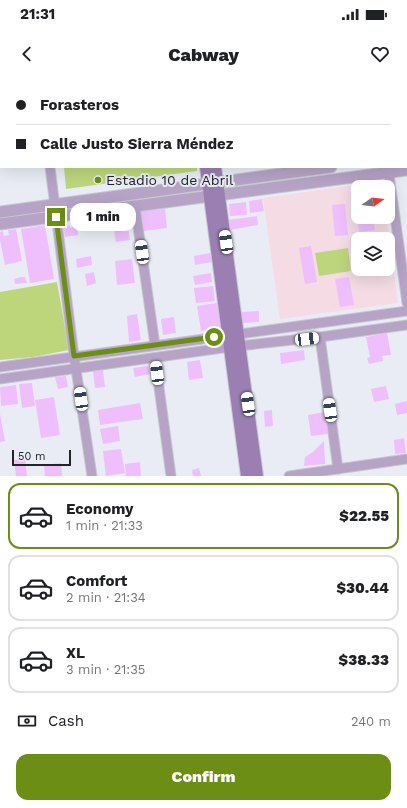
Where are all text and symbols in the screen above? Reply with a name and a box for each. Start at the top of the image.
text: 21:31 [20,5,55,23]
icon: back [16,43,38,65]
icon: heart [369,43,391,65]
text: Cabway [168,44,239,65]
text: Forasteros [40,96,119,114]
text: Calle Justo Sierra Méndez [40,135,234,153]
place label: Estadio 10 de Abril [106,172,234,188]
marker: Estadio 10 de Abril [93,175,103,185]
north arrow [351,180,395,224]
map controls [351,180,395,276]
callout: 1 min [70,203,136,231]
route end [47,208,65,226]
text: 1 min [86,209,120,224]
car [218,229,234,255]
button: layers [351,232,395,276]
car [134,239,150,265]
route start [205,328,223,346]
car [294,332,320,346]
car [150,360,164,386]
car [73,386,89,412]
car [240,391,256,417]
car [322,397,338,423]
scale bar [12,448,71,467]
text: 50 m [18,450,45,463]
icon: car [18,498,54,534]
text: Economy [66,500,133,518]
text: $22.55 [339,507,389,525]
text: 1 min · 21:33 [66,518,143,533]
icon: car [18,570,54,606]
text: Comfort [66,572,127,590]
text: $30.44 [336,579,389,597]
text: 2 min · 21:34 [66,590,146,605]
icon: car [18,642,54,678]
text: XL [66,644,85,662]
text: $38.33 [338,651,389,669]
text: 3 min · 21:35 [66,662,145,677]
icon: cash [16,710,38,732]
text: Cash [48,712,84,730]
text: 240 m [351,714,391,729]
button: Confirm [16,754,391,800]

